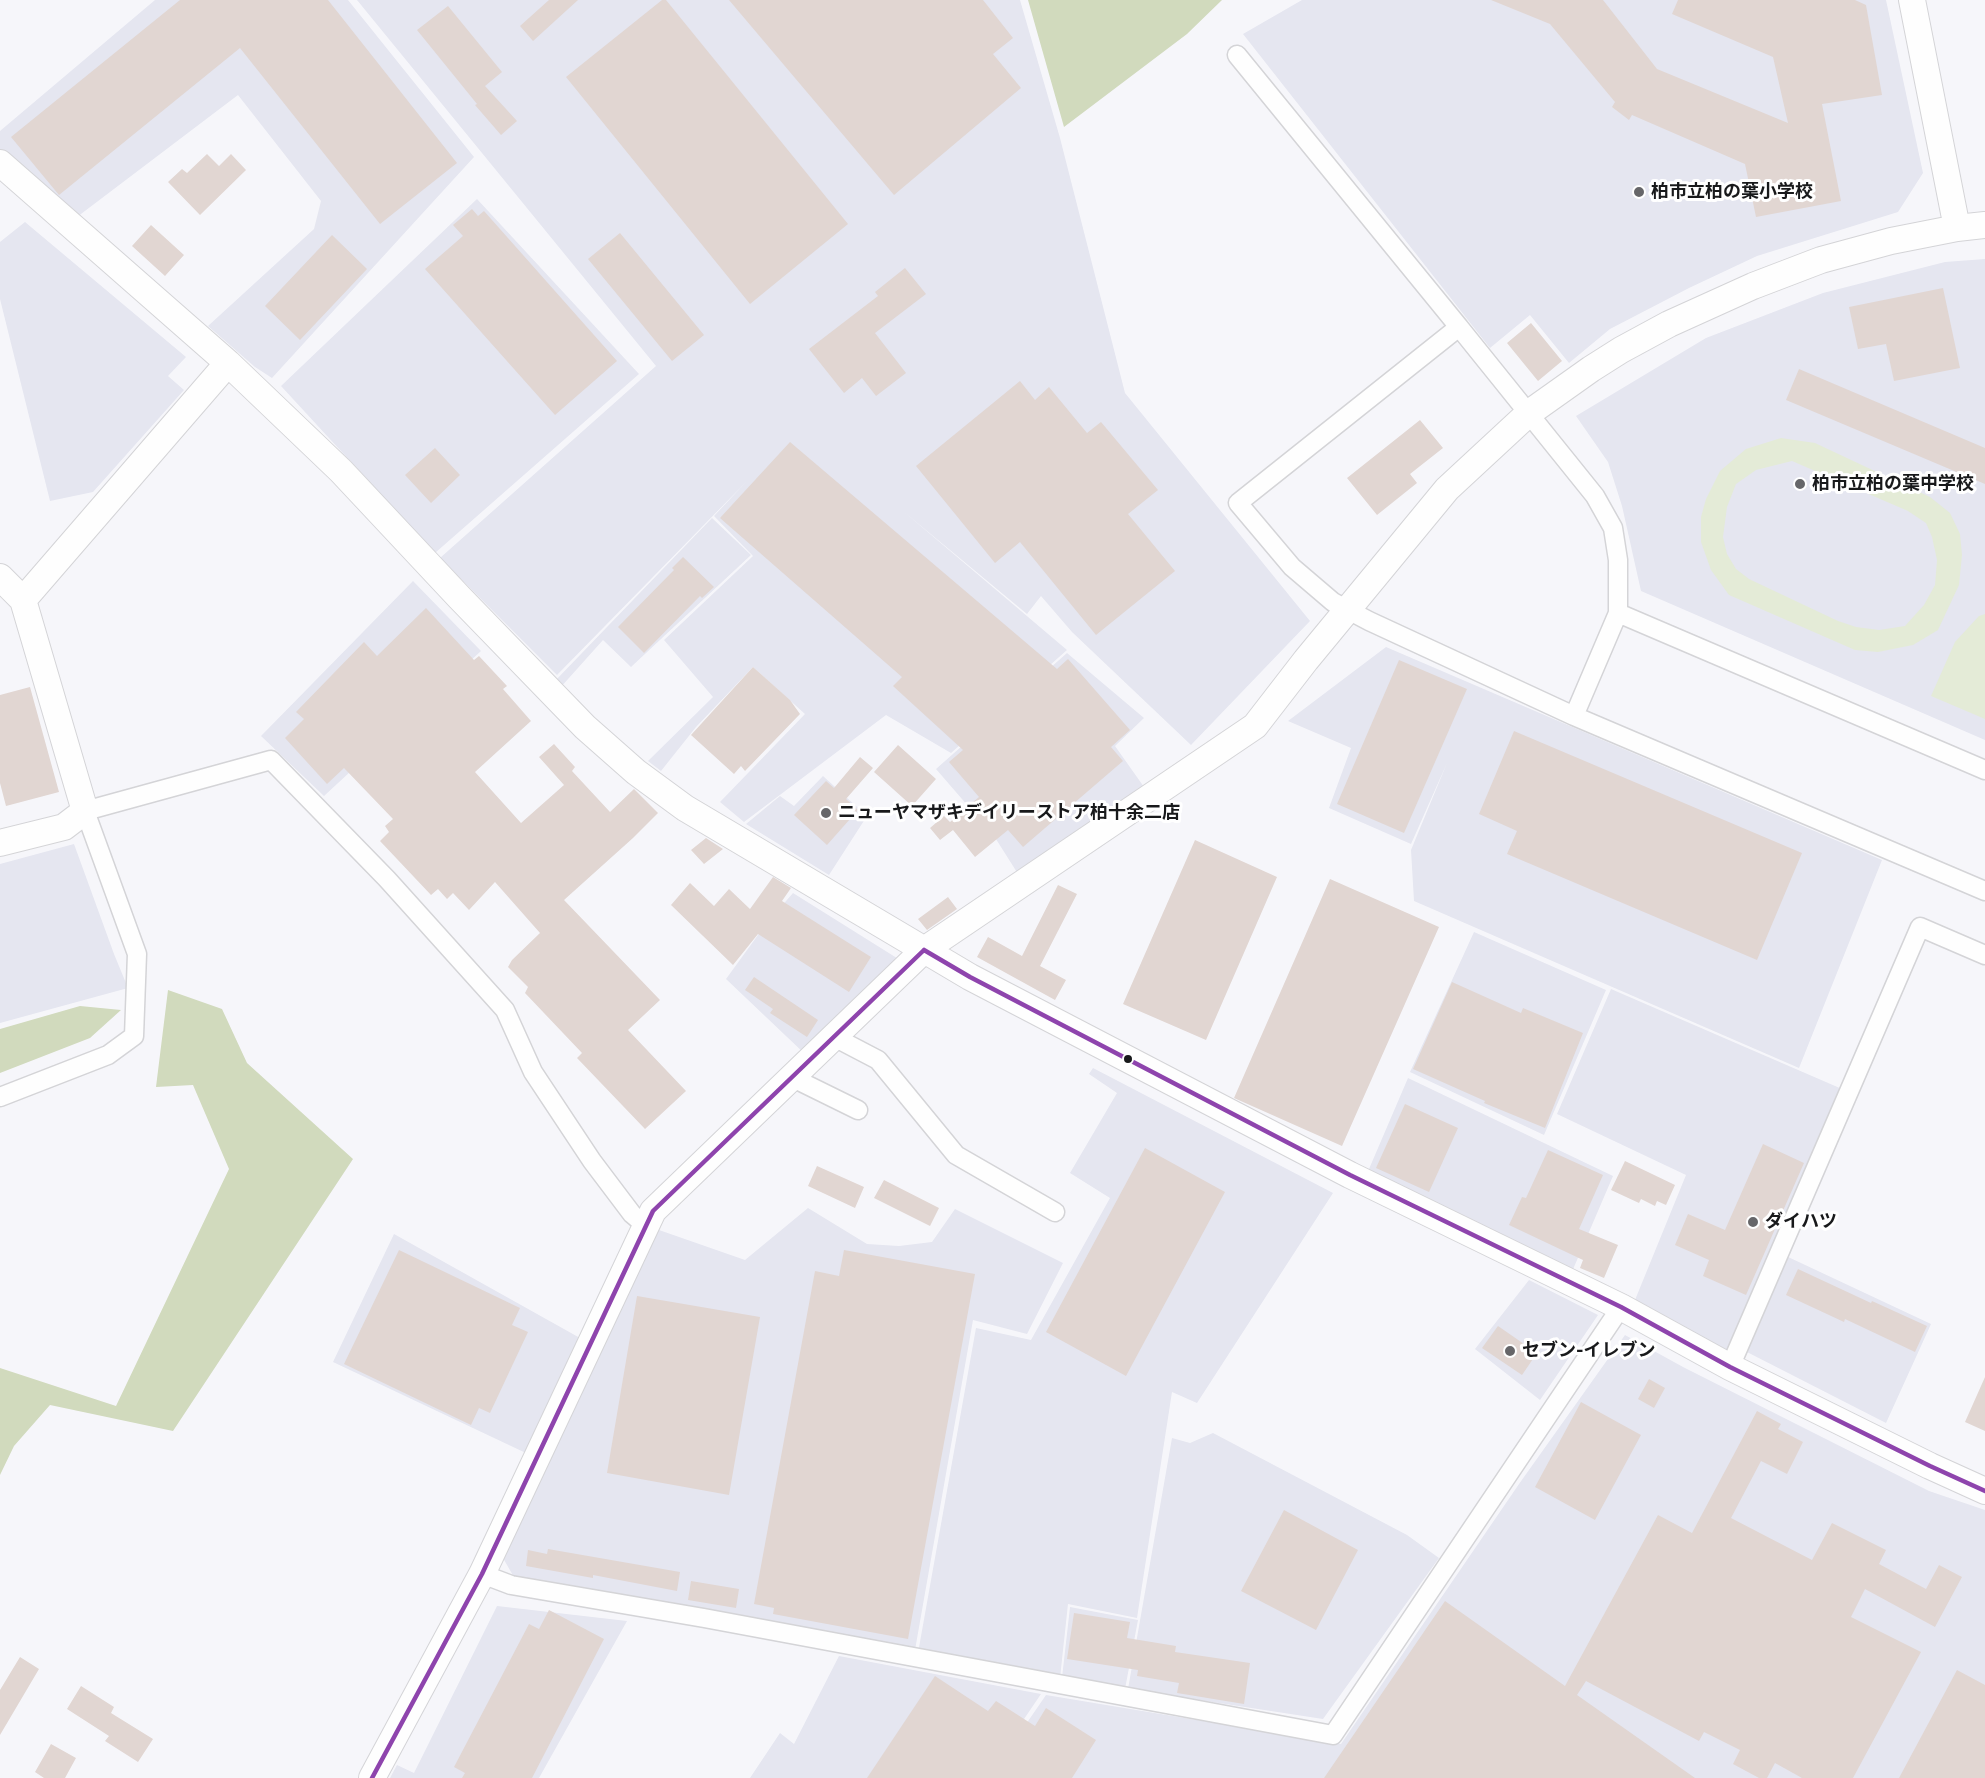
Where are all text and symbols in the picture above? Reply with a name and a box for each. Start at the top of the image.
place label: 柏市立柏の葉小学校 [1651,181,1813,203]
marker: 柏市立柏の葉小学校 [1632,185,1646,199]
place label: 柏市立柏の葉中学校 [1812,473,1974,495]
marker: 柏市立柏の葉中学校 [1793,477,1807,491]
place label: ニューヤマザキデイリーストア柏十余二店 [838,802,1180,824]
marker: ニューヤマザキデイリーストア柏十余二店 [819,806,833,820]
unlabelled marker [1122,1053,1134,1065]
place label: ダイハツ [1765,1211,1837,1233]
marker: ダイハツ [1746,1215,1760,1229]
place label: セブン-イレブン [1522,1340,1656,1362]
marker: セブン-イレブン [1503,1344,1517,1358]

